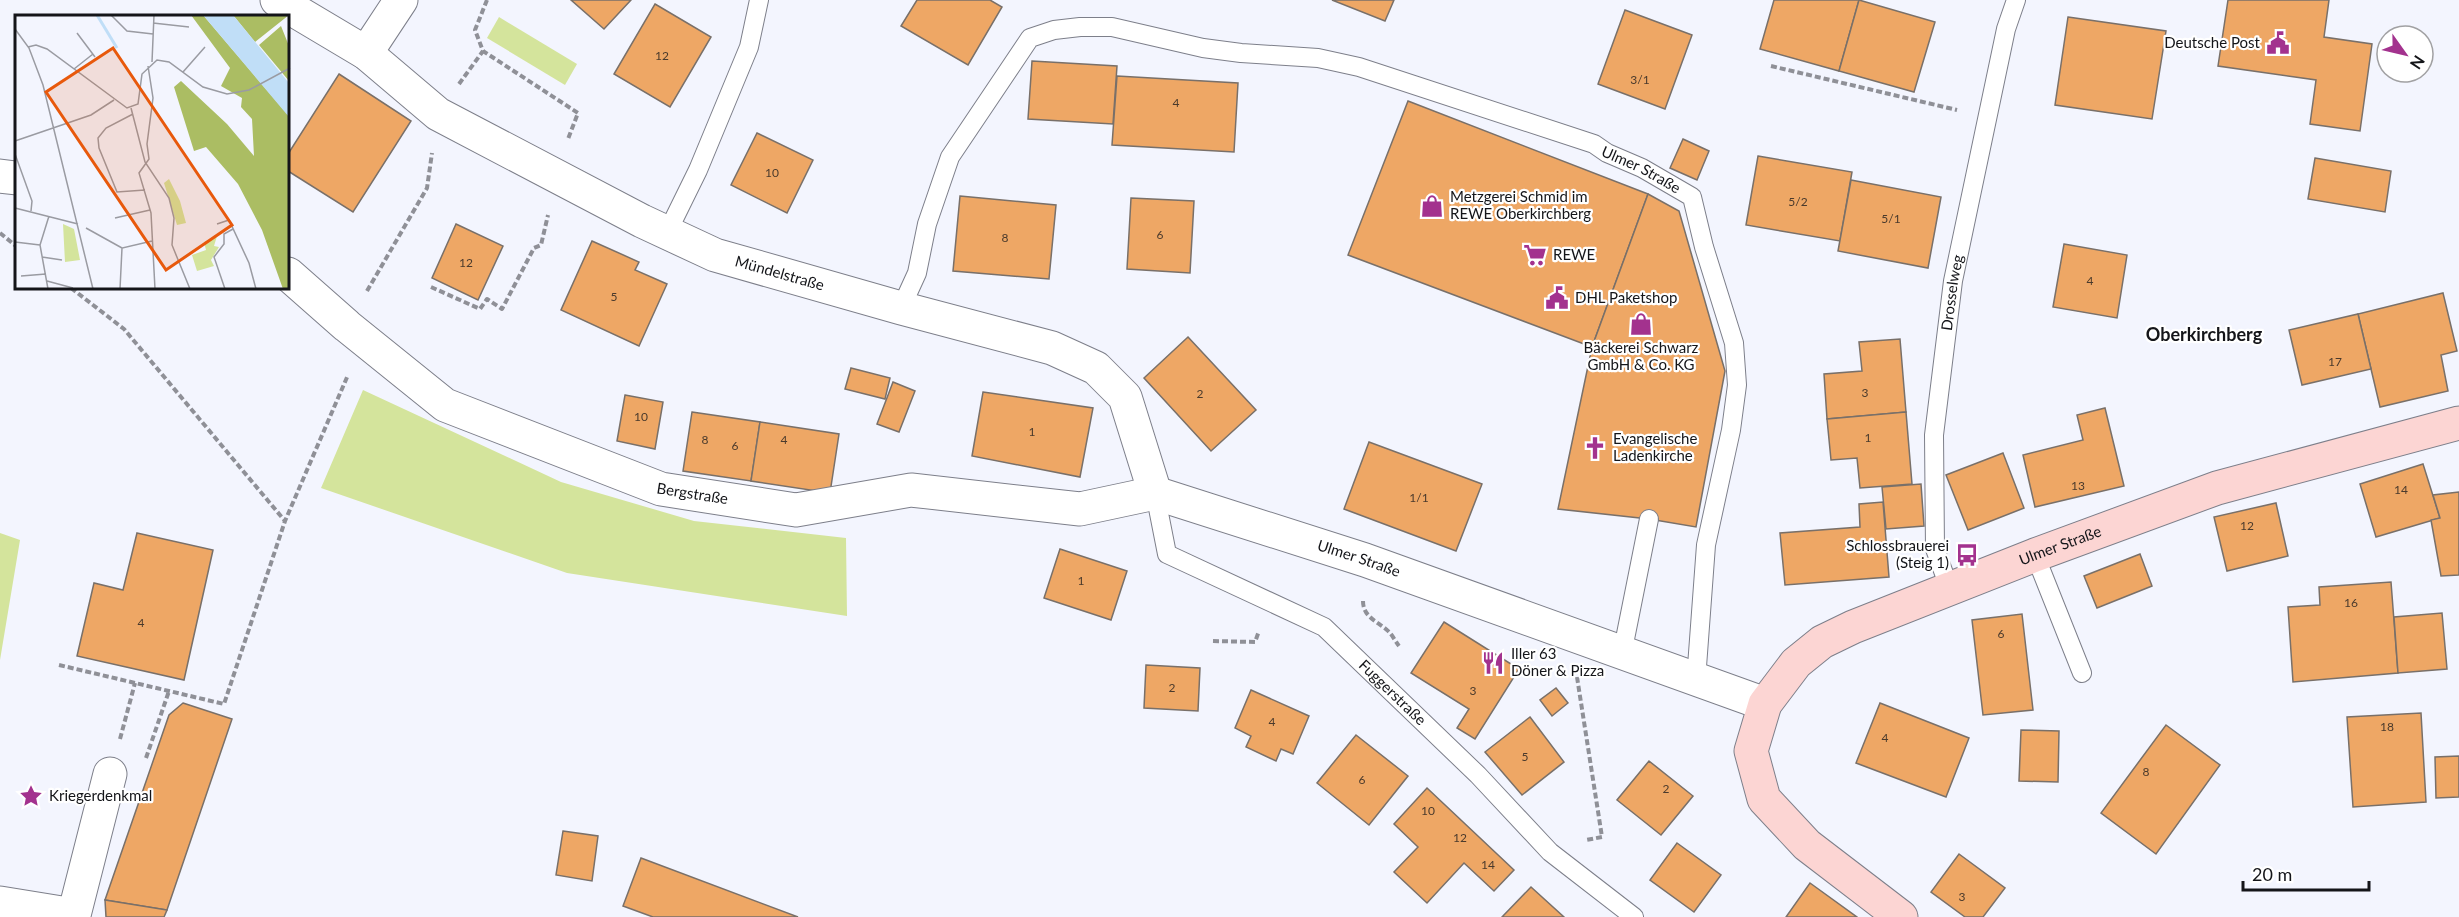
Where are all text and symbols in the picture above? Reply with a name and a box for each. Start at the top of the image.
inset map [15,15,290,290]
north arrow [2375,24,2435,84]
public building icon: Deutsche Post [2265,30,2291,56]
place label: Deutsche Post [2164,33,2261,51]
house number: 12 [655,48,669,63]
text: N [2407,52,2429,73]
house number: 3/1 [1630,72,1650,87]
house number: 4 [1173,95,1180,110]
street label: Ulmer Straße [1599,142,1684,197]
house number: 10 [765,165,779,180]
place label: Metzgerei Schmid im REWE Oberkirchberg [1450,187,1591,222]
shop icon: Metzgerei Schmid im REWE Oberkirchberg [1419,193,1445,219]
house number: 5/2 [1788,194,1808,209]
house number: 5/1 [1881,211,1901,226]
house number: 6 [1157,227,1164,242]
house number: 8 [1002,230,1009,245]
supermarket icon: REWE [1522,242,1548,268]
place label: REWE [1553,245,1595,263]
street label: Mündelstraße [733,251,827,294]
street label: Drosselweg [1937,253,1966,332]
house number: 12 [459,255,473,270]
house number: 4 [2087,273,2094,288]
public building icon: DHL Paketshop [1544,285,1570,311]
place label: DHL Paketshop [1575,288,1677,306]
house number: 5 [611,289,618,304]
shop icon: Bäckerei Schwarz GmbH & Co. KG [1628,311,1654,337]
district label: Oberkirchberg [2146,323,2263,345]
place label: Bäckerei Schwarz GmbH & Co. KG [1584,338,1699,373]
house number: 17 [2328,354,2342,369]
house number: 3 [1862,385,1869,400]
house number: 2 [1197,386,1204,401]
house number: 10 [634,409,648,424]
house number: 1 [1029,424,1036,439]
place label: Evangelische Ladenkirche [1613,429,1697,464]
house number: 1 [1865,430,1872,445]
house number: 8 [702,432,709,447]
house number: 4 [781,432,788,447]
church icon: Evangelische Ladenkirche [1582,435,1608,461]
house number: 6 [732,438,739,453]
street label: Bergstraße [656,478,730,507]
house number: 13 [2071,478,2085,493]
house number: 14 [2394,482,2408,497]
house number: 1/1 [1409,490,1429,505]
house number: 12 [2240,518,2254,533]
street label: Ulmer Straße [2016,521,2104,568]
street label: Ulmer Straße [1315,535,1403,580]
place label: Schlossbrauerei (Steig 1) [1846,536,1949,571]
bus stop icon: Schlossbrauerei (Steig 1) [1954,542,1980,568]
house number: 1 [1078,573,1085,588]
house number: 16 [2344,595,2358,610]
house number: 4 [138,615,145,630]
house number: 6 [1998,626,2005,641]
place label: Iller 63 Döner & Pizza [1511,644,1604,679]
restaurant icon: Iller 63 Döner & Pizza [1480,650,1506,676]
street label: Fuggerstraße [1356,655,1430,728]
house number: 2 [1169,680,1176,695]
house number: 3 [1470,683,1477,698]
house number: 4 [1269,714,1276,729]
house number: 18 [2380,719,2394,734]
house number: 4 [1882,730,1889,745]
house number: 5 [1522,749,1529,764]
house number: 8 [2143,764,2150,779]
house number: 6 [1359,772,1366,787]
house number: 2 [1663,781,1670,796]
place icon: Kriegerdenkmal [18,783,44,809]
place label: Kriegerdenkmal [49,786,152,804]
house number: 10 [1421,803,1435,818]
house number: 12 [1453,830,1467,845]
scale bar [2243,854,2369,892]
house number: 14 [1481,857,1495,872]
text: 20 m [2252,863,2292,885]
house number: 3 [1959,889,1966,904]

